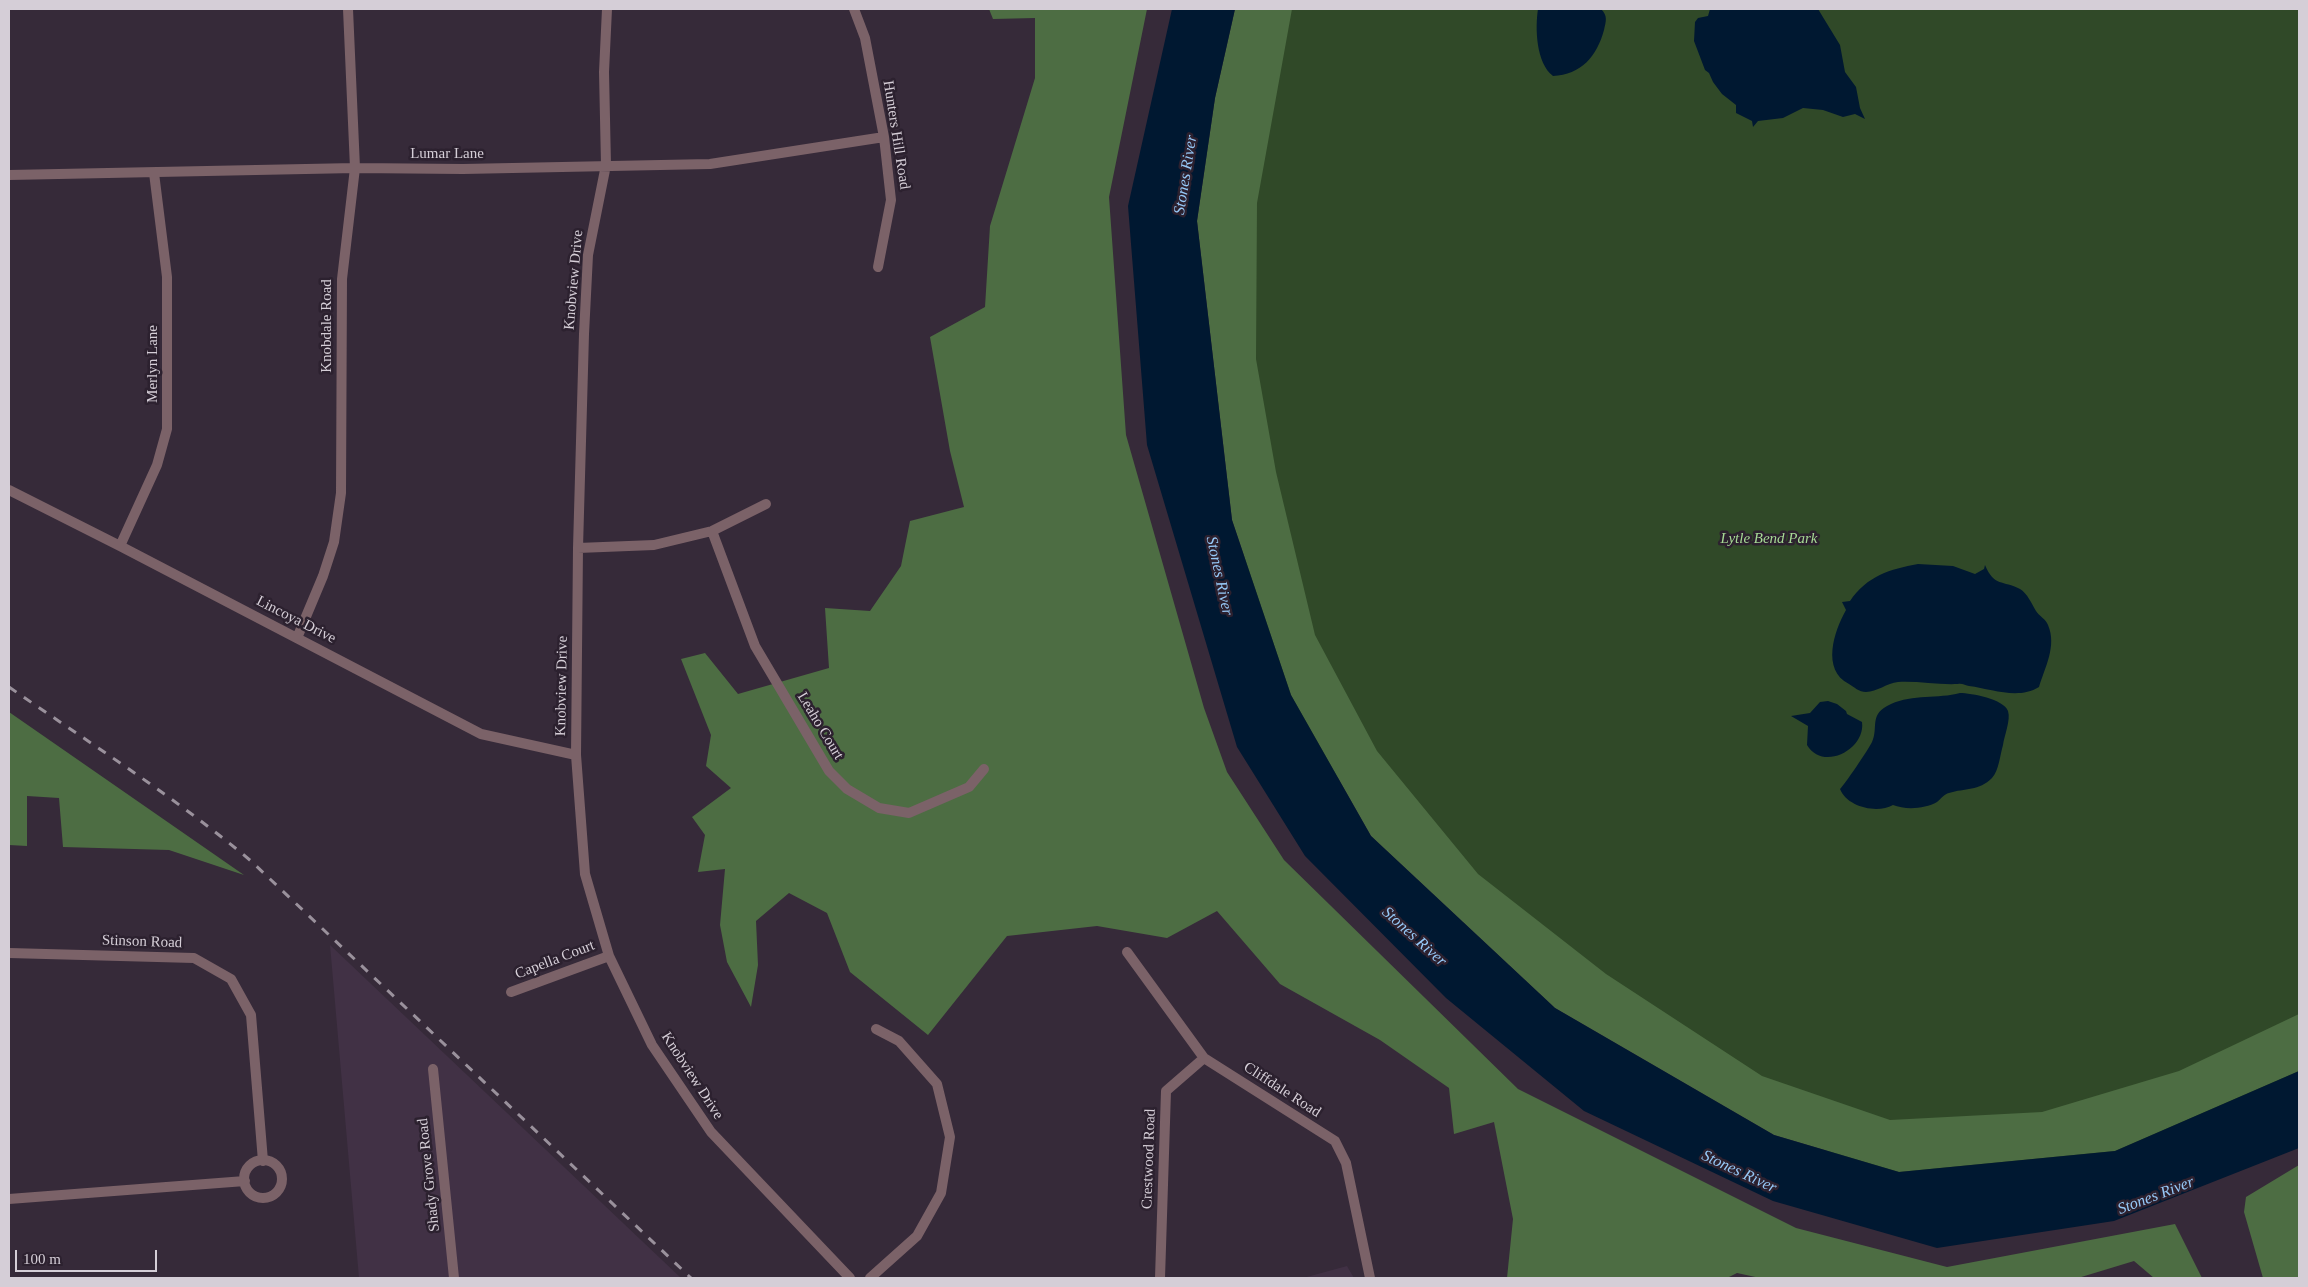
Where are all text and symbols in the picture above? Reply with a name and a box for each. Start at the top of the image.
street label: Hunters Hill Road [879,79,913,191]
water label: Stones River [1170,134,1202,216]
street label: Lumar Lane [410,145,484,163]
street label: Knobview Drive [561,229,587,331]
street label: Knobdale Road [318,279,336,373]
street label: Merlyn Lane [144,325,162,403]
park label: Lytle Bend Park [1720,530,1818,548]
water label: Stones River [1201,535,1237,617]
street label: Lincoya Drive [253,592,339,648]
street label: Knobview Drive [552,636,572,736]
street label: Leaho Court [793,689,847,763]
water label: Stones River [1378,903,1450,971]
street label: Stinson Road [101,932,183,952]
street label: Capella Court [513,937,597,983]
street label: Knobview Drive [657,1029,727,1123]
street label: Cliffdale Road [1240,1058,1324,1122]
street label: Crestwood Road [1138,1109,1160,1209]
street label: Shady Grove Road [414,1117,444,1233]
water label: Stones River [1698,1146,1780,1198]
water label: Stones River [2115,1173,2197,1219]
scale bar [18,1240,160,1272]
text: 100 m [23,1251,61,1267]

